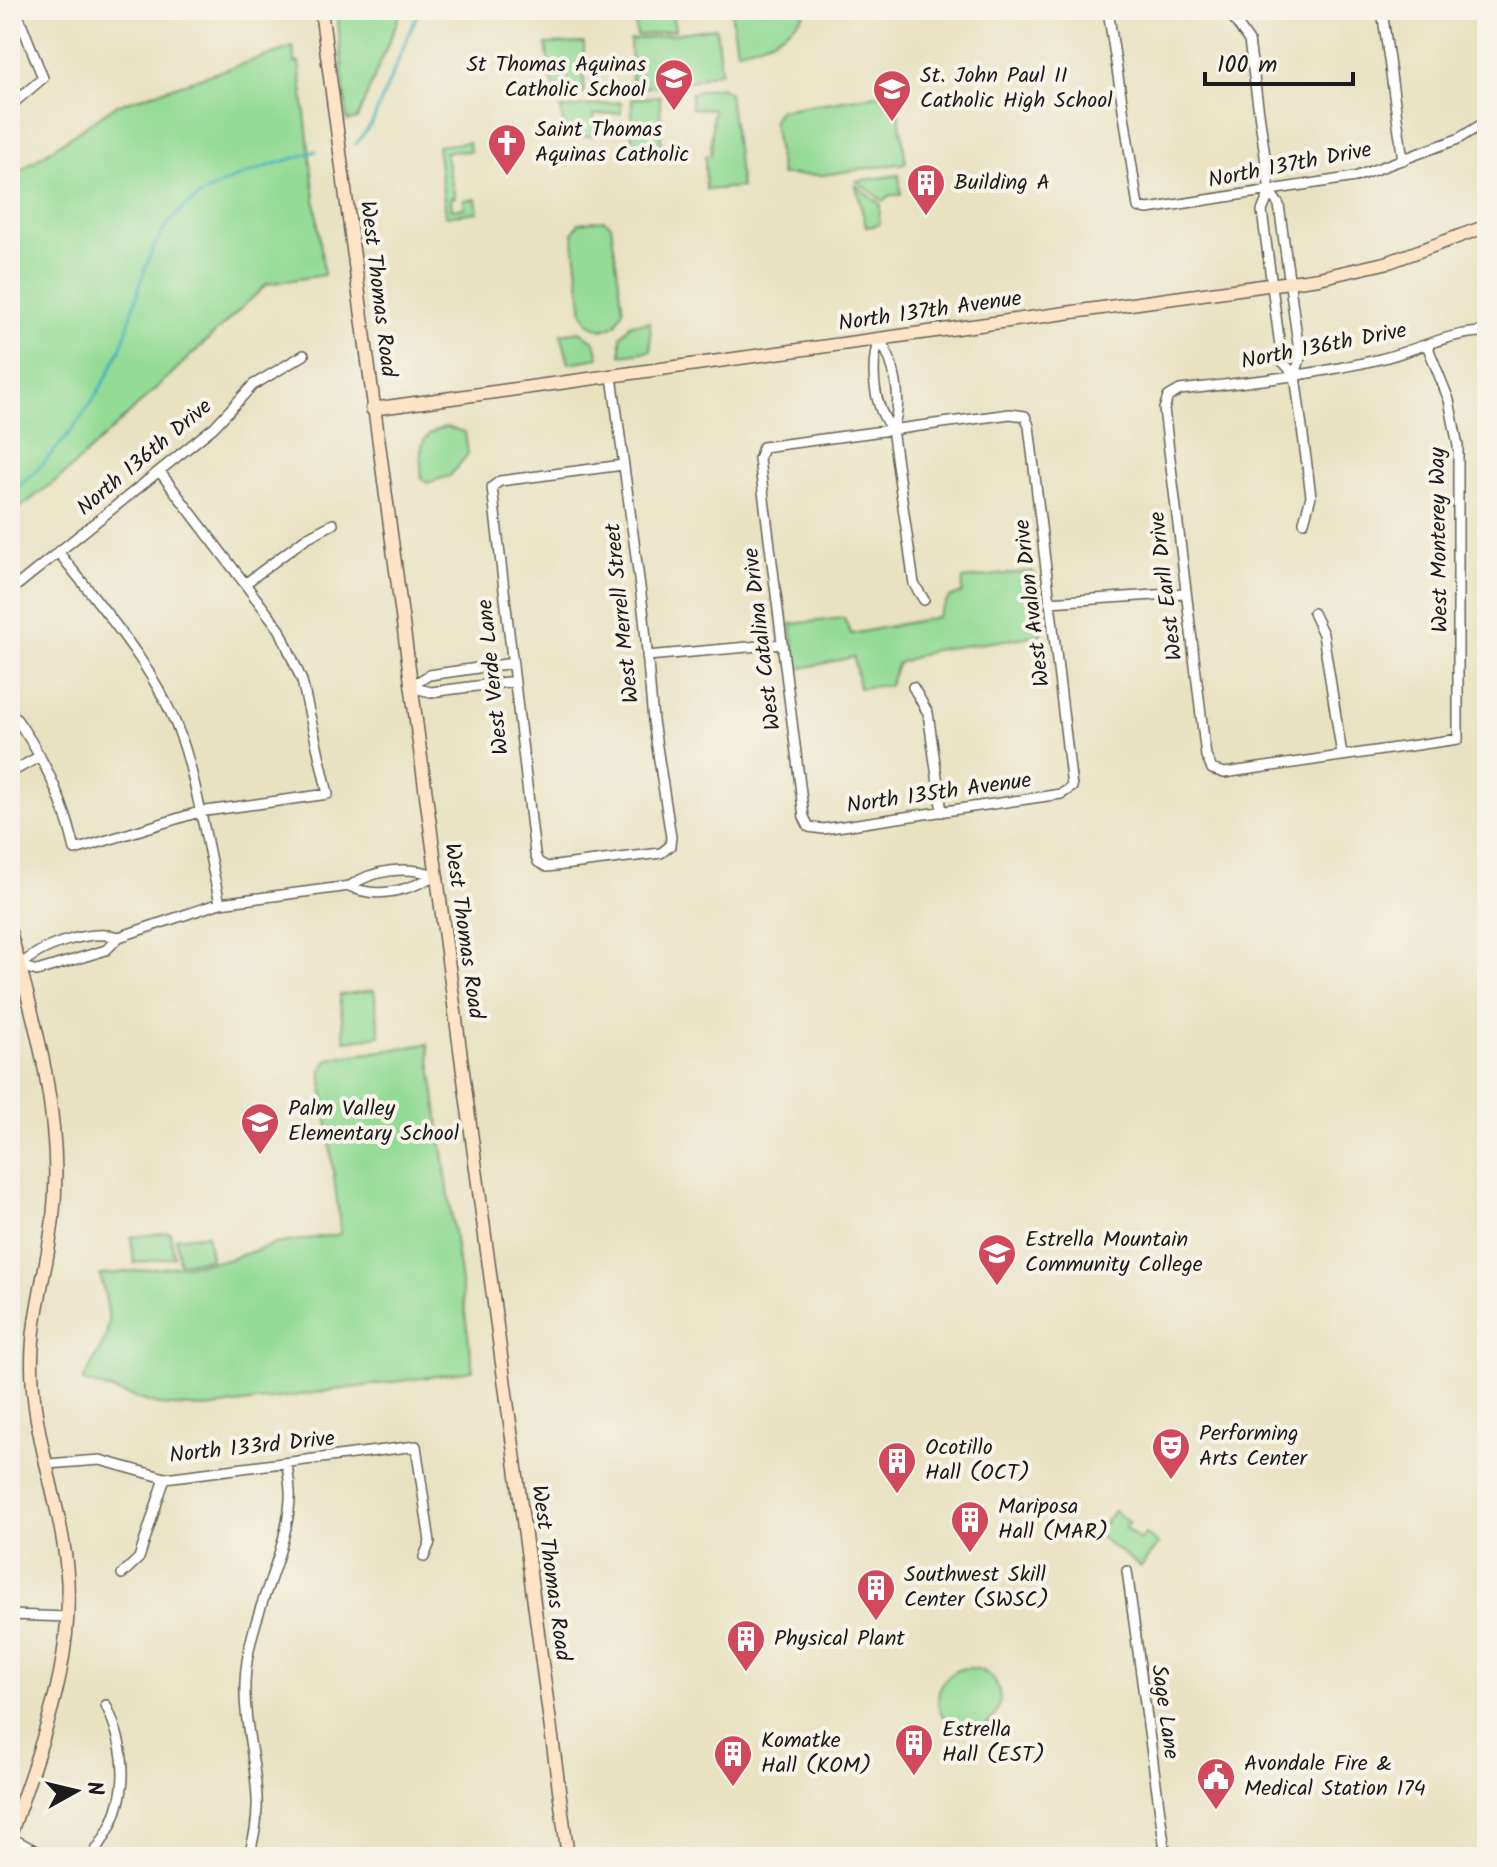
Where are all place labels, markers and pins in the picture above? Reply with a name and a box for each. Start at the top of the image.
place label: St Thomas Aquinas Catholic School [466,48,647,108]
school or university icon: St Thomas Aquinas Catholic School [653,57,695,112]
place label: St. John Paul II Catholic High School [920,59,1113,119]
school or university icon: St. John Paul II Catholic High School [871,68,913,123]
place label: Saint Thomas Aquinas Catholic [535,113,689,173]
church icon: Saint Thomas Aquinas Catholic [486,122,528,177]
building icon: Building A [905,162,947,217]
place label: Building A [954,166,1050,201]
place label: Palm Valley Elementary School [288,1092,460,1152]
school or university icon: Palm Valley Elementary School [239,1101,281,1156]
place label: Estrella Mountain Community College [1025,1223,1203,1283]
school or university icon: Estrella Mountain Community College [976,1232,1018,1287]
place label: Performing Arts Center [1199,1417,1309,1477]
theatre icon: Performing Arts Center [1150,1426,1192,1481]
place label: Ocotillo Hall (OCT) [925,1431,1030,1491]
building icon: Ocotillo Hall (OCT) [876,1440,918,1495]
place label: Mariposa Hall (MAR) [998,1490,1108,1550]
building icon: Mariposa Hall (MAR) [949,1499,991,1554]
place label: Southwest Skill Center (SWSC) [904,1558,1049,1618]
building icon: Southwest Skill Center (SWSC) [855,1567,897,1622]
building icon: Physical Plant [725,1618,767,1673]
place label: Physical Plant [774,1622,905,1657]
place label: Estrella Hall (EST) [942,1713,1045,1773]
building icon: Estrella Hall (EST) [893,1722,935,1777]
place label: Komatke Hall (KOM) [761,1724,871,1784]
building icon: Komatke Hall (KOM) [712,1733,754,1788]
place label: Avondale Fire & Medical Station 174 [1244,1747,1426,1807]
public building icon: Avondale Fire & Medical Station 174 [1195,1756,1237,1811]

